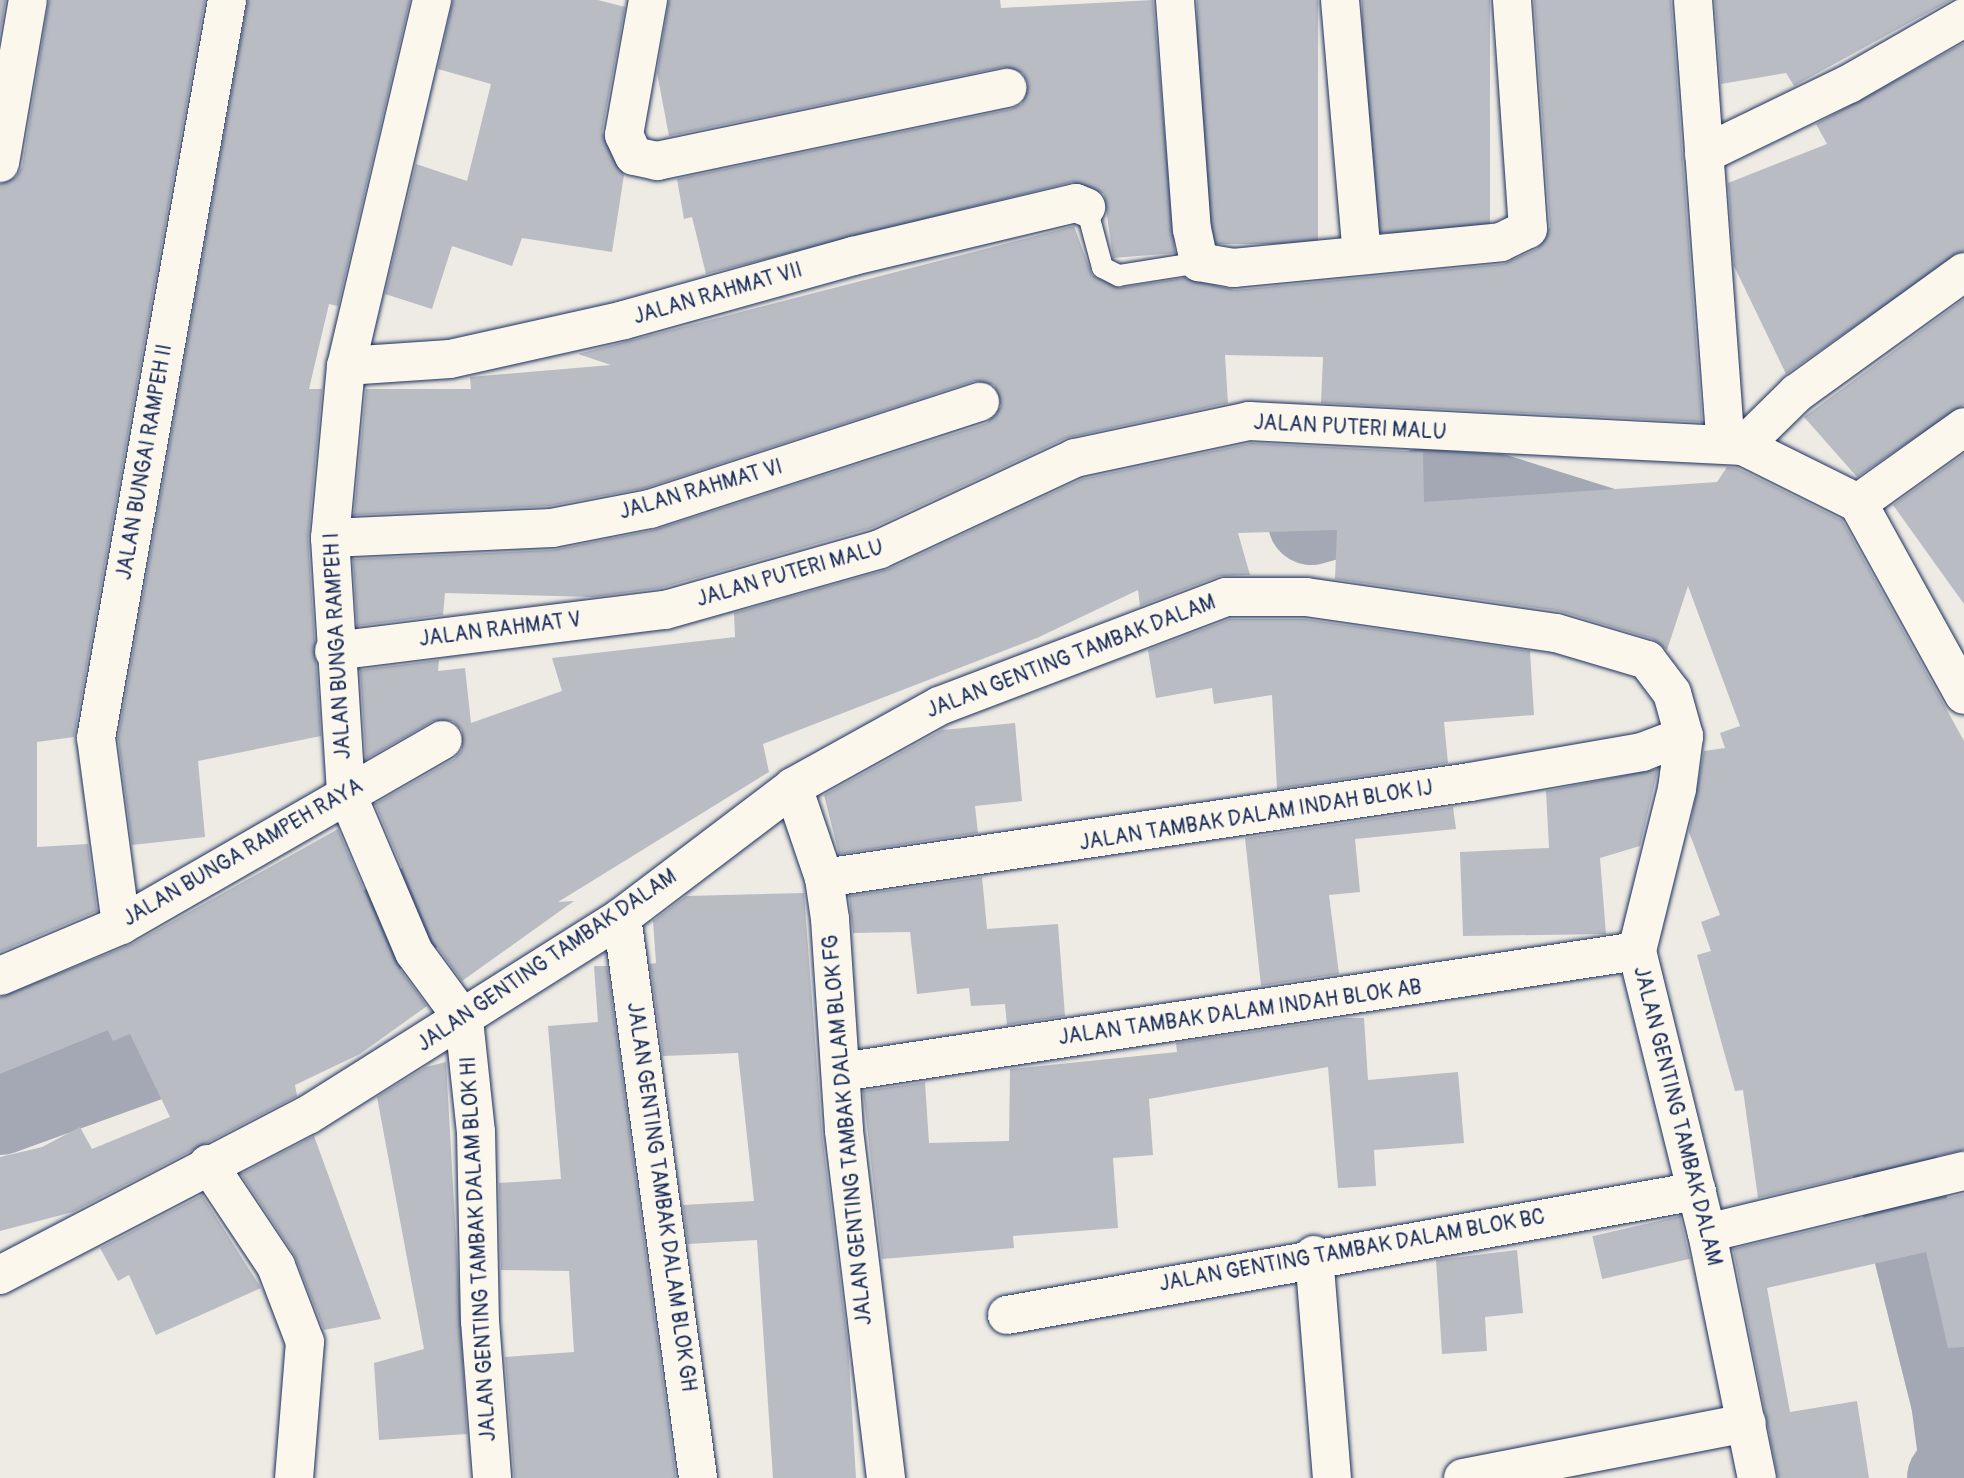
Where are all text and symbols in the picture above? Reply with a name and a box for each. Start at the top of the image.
street label: JALAN RAHMAT VII [631,258,805,330]
street label: JALAN BUNGAI RAMPEH II [112,342,178,582]
street label: JALAN PUTERI MALU [1253,410,1447,446]
street label: JALAN RAHMAT VI [616,455,786,525]
street label: JALAN BUNGA RAMPEH I [319,532,357,760]
street label: JALAN PUTERI MALU [694,535,886,613]
street label: JALAN GENTING TAMBAK DALAM [923,590,1219,724]
street label: JALAN RAHMAT V [418,608,582,652]
street label: JALAN BUNGA RAMPEH RAYA [119,774,367,932]
street label: JALAN TAMBAK DALAM INDAH BLOK IJ [1078,776,1434,856]
street label: JALAN GENTING TAMBAK DALAM [412,865,682,1057]
street label: JALAN GENTING TAMBAK DALAM BLOK FG [818,934,878,1326]
street label: JALAN GENTING TAMBAK DALAM [1628,964,1726,1268]
street label: JALAN TAMBAK DALAM INDAH BLOK AB [1057,975,1423,1051]
street label: JALAN GENTING TAMBAK DALAM BLOK GH [621,1001,701,1393]
street label: JALAN GENTING TAMBAK DALAM BLOK HI [456,1056,502,1442]
street label: JALAN GENTING TAMBAK DALAM BLOK BC [1157,1205,1547,1297]

